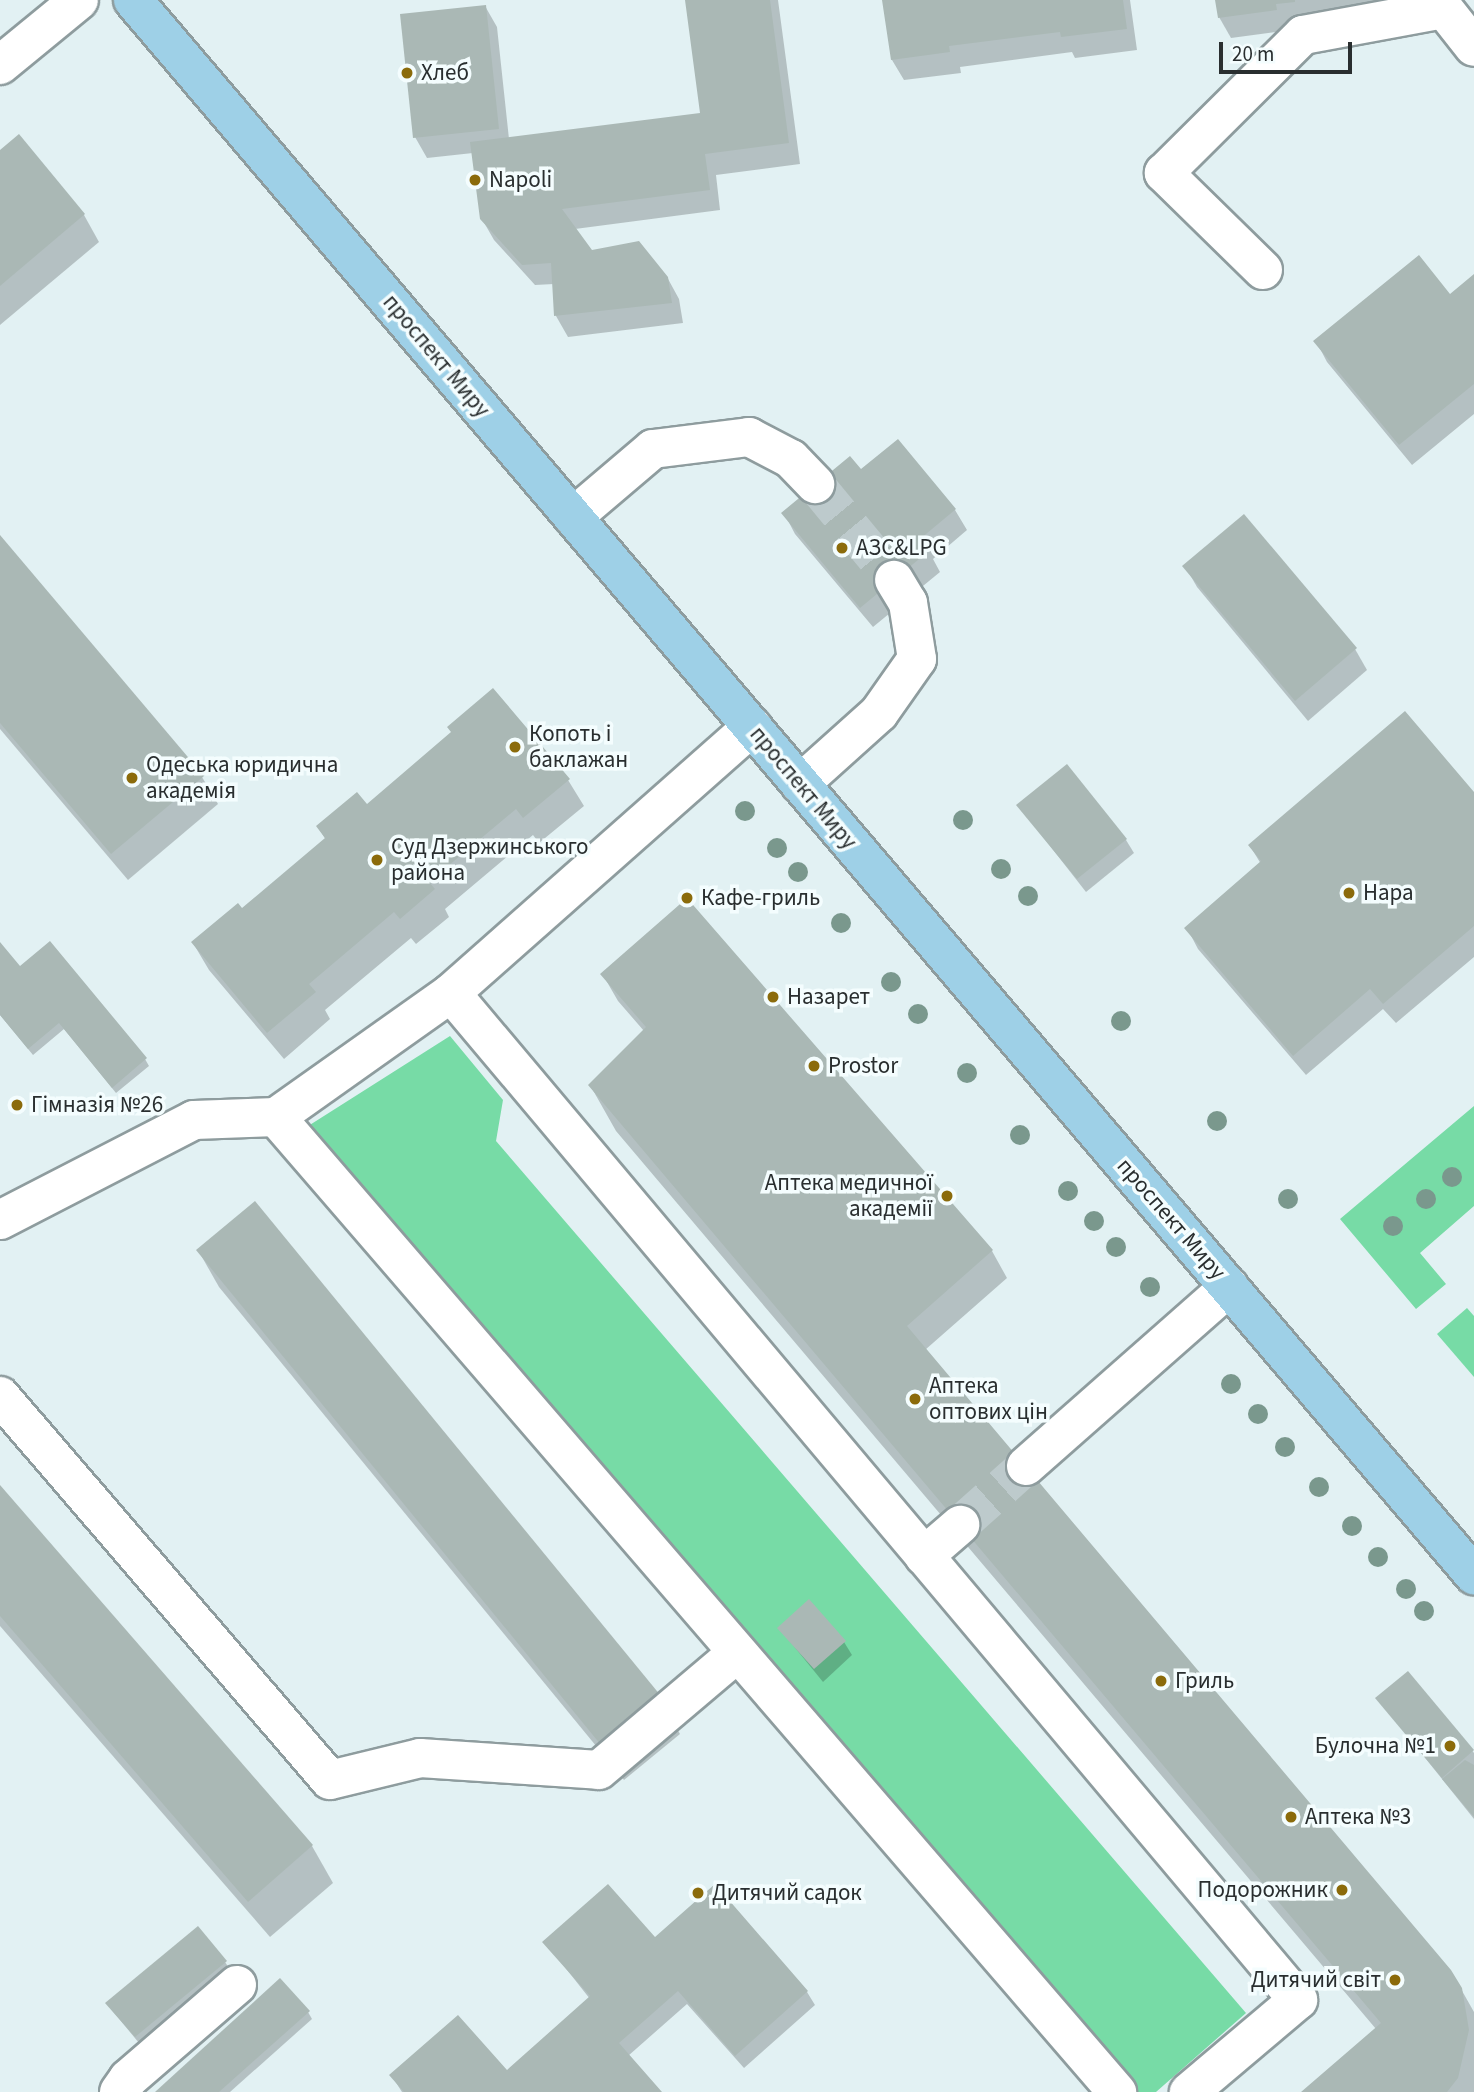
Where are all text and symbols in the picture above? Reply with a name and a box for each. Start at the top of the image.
scale bar [1222,28,1355,72]
text: 20 m [1232,39,1274,69]
place label: Хлеб [421,59,469,87]
marker: Хлеб [399,65,415,81]
place label: Napoli [489,166,552,194]
marker: Napoli [467,172,483,188]
street label: проспект Миру [377,289,495,423]
place label: АЗС&LPG [856,534,947,562]
marker: АЗС&LPG [834,540,850,556]
place label: Копоть і баклажан [529,720,628,774]
street label: проспект Миру [744,721,862,855]
marker: Копоть і баклажан [507,739,523,755]
place label: Одеська юридична академія [146,751,338,805]
marker: Одеська юридична академія [124,770,140,786]
place label: Суд Дзержинського района [391,833,588,887]
marker: Суд Дзержинського района [369,852,385,868]
place label: Нара [1363,879,1414,907]
place label: Кафе-гриль [701,884,820,912]
marker: Нара [1341,885,1357,901]
marker: Кафе-гриль [679,890,695,906]
place label: Назарет [787,983,870,1011]
marker: Назарет [765,989,781,1005]
place label: Prostor [828,1052,898,1080]
marker: Prostor [806,1058,822,1074]
place label: Гімназія №26 [31,1091,163,1119]
marker: Гімназія №26 [9,1097,25,1113]
street label: проспект Миру [1111,1153,1231,1285]
place label: Аптека медичної академії [765,1169,933,1223]
marker: Аптека медичної академії [939,1188,955,1204]
place label: Аптека оптових цін [929,1372,1048,1426]
marker: Аптека оптових цін [907,1391,923,1407]
place label: Гриль [1175,1667,1234,1695]
marker: Гриль [1153,1673,1169,1689]
place label: Булочна №1 [1315,1732,1436,1760]
marker: Булочна №1 [1442,1738,1458,1754]
place label: Аптека №3 [1305,1803,1411,1831]
marker: Аптека №3 [1283,1809,1299,1825]
place label: Подорожник [1198,1876,1328,1904]
place label: Дитячий садок [712,1879,862,1907]
marker: Подорожник [1334,1882,1350,1898]
marker: Дитячий садок [690,1885,706,1901]
place label: Дитячий світ [1251,1966,1381,1994]
marker: Дитячий світ [1387,1972,1403,1988]

